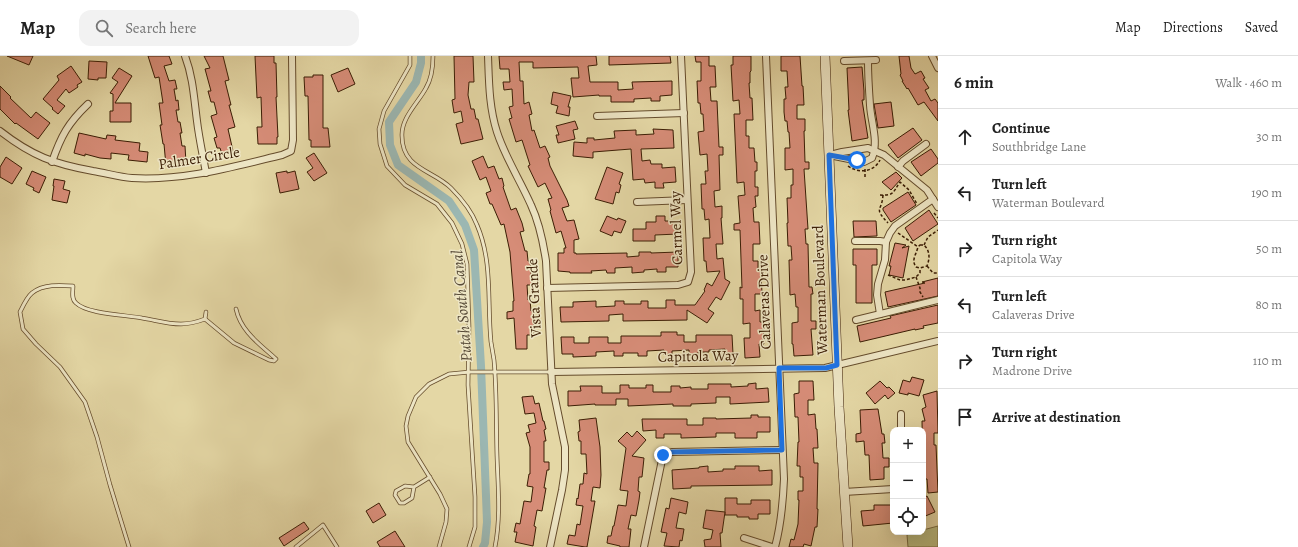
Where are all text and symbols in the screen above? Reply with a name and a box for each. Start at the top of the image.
search box [79,10,359,46]
text: Map [20,15,55,41]
icon: search [93,17,115,39]
text: Search here [125,18,197,38]
text: Map [1115,18,1141,37]
text: Directions [1163,18,1223,37]
text: Saved [1245,18,1278,37]
text: 6 min [954,71,994,94]
text: Walk · 460 m [1215,74,1282,91]
text: Continue [992,118,1050,138]
icon: ahead [954,126,976,148]
text: 30 m [1256,128,1282,145]
text: Southbridge Lane [992,138,1086,155]
street label: Palmer Circle [157,142,241,174]
route start [848,151,866,169]
text: Turn left [992,174,1047,194]
icon: left [954,182,976,204]
text: 190 m [1251,184,1282,201]
street label: Carmel Way [665,190,687,265]
text: Waterman Boulevard [992,194,1104,211]
street label: Waterman Boulevard [808,224,832,356]
text: Turn right [992,230,1057,250]
icon: right [954,238,976,260]
text: 50 m [1256,240,1282,257]
water label: Putah South Canal [446,249,478,363]
text: Capitola Way [992,250,1062,267]
street label: Calaveras Drive [752,254,776,350]
street label: Vista Grande [522,258,546,339]
text: Turn left [992,286,1047,306]
icon: left [954,294,976,316]
text: 80 m [1255,296,1282,313]
text: Calaveras Drive [992,306,1074,323]
text: Turn right [992,342,1057,362]
street label: Capitola Way [657,345,739,367]
icon: right [954,350,976,372]
text: 110 m [1253,352,1282,369]
text: Madrone Drive [992,362,1072,379]
icon: arrive [954,406,976,428]
text: Arrive at destination [992,407,1121,427]
map controls [890,427,926,535]
button: + [890,427,926,463]
route end [654,446,672,464]
button: − [890,463,926,499]
button: locate [890,499,926,535]

